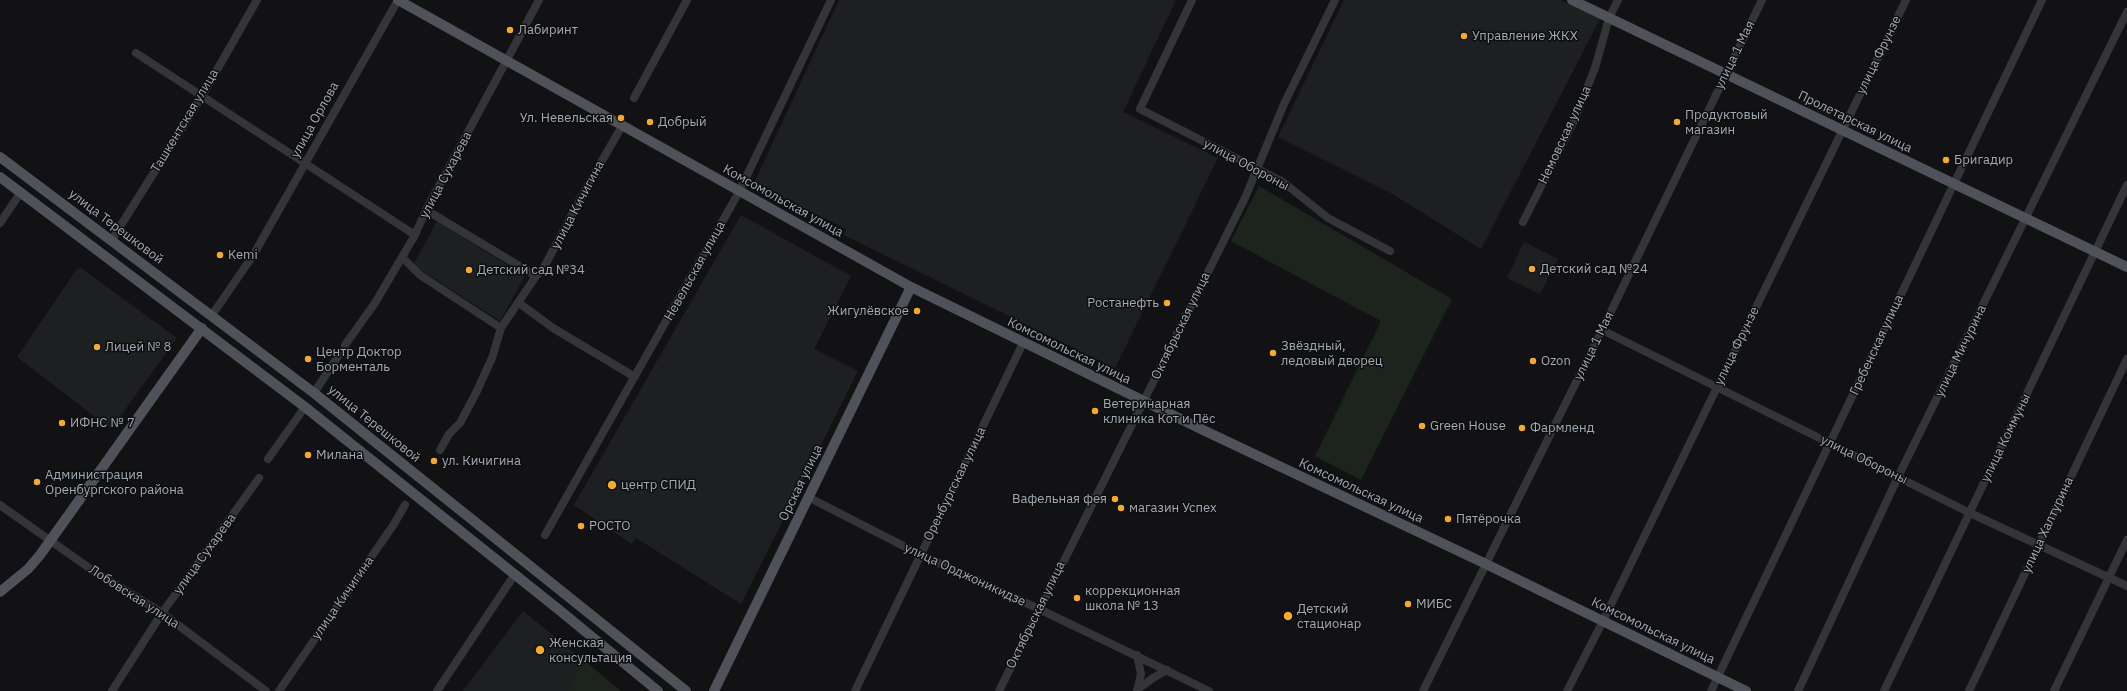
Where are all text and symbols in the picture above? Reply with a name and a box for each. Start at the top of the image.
street label: улица Фрунзе [1853,13,1905,97]
street label: улица 1 Мая [1712,18,1758,92]
place label: Лабиринт [518,22,578,38]
marker: Лабиринт [505,25,515,35]
place label: Управление ЖКХ [1472,28,1578,44]
marker: Управление ЖКХ [1459,31,1469,41]
street label: Ташкентская улица [148,66,222,176]
street label: улица Орлова [288,79,342,161]
street label: Немовская улица [1535,83,1595,187]
street label: Пролетарская улица [1795,88,1915,156]
place label: Продуктовый магазин [1685,107,1768,138]
place label: Ул. Невельская [520,110,613,126]
marker: Ул. Невельская [616,113,626,123]
place label: Добрый [658,114,707,130]
marker: Добрый [645,117,655,127]
marker: Продуктовый магазин [1672,117,1682,127]
street label: улица Сухарева [417,129,475,221]
street label: улица Обороны [1200,136,1292,194]
place label: Бригадир [1954,152,2013,168]
marker: Бригадир [1941,155,1951,165]
street label: улица Кичигина [548,158,608,252]
street label: Комсомольская улица [720,161,846,241]
street label: улица Терешковой [66,186,166,268]
street label: Невельская улица [661,219,729,323]
place label: Kemi [228,247,258,263]
marker: Kemi [215,250,225,260]
place label: Детский сад №24 [1540,261,1648,277]
place label: Детский сад №34 [477,262,585,278]
marker: Детский сад №24 [1527,264,1537,274]
marker: Детский сад №34 [464,265,474,275]
street label: Октябрьская улица [1148,270,1214,382]
street label: Гребенская улица [1847,292,1907,398]
place label: Ростанефть [1087,295,1159,311]
marker: Ростанефть [1162,298,1172,308]
street label: улица Мичурина [1932,302,1990,400]
place label: Жигулёвское [827,303,909,319]
street label: улица Фрунзе [1711,304,1763,388]
marker: Жигулёвское [912,306,922,316]
street label: улица 1 Мая [1571,309,1617,383]
street label: Комсомольская улица [1005,314,1133,388]
place label: Звёздный, ледовый дворец [1281,338,1383,369]
place label: Лицей № 8 [105,339,171,355]
marker: Лицей № 8 [92,342,102,352]
place label: Центр Доктор Борменталь [316,344,402,375]
marker: Звёздный, ледовый дворец [1268,348,1278,358]
place label: Ozon [1541,353,1571,369]
marker: Центр Доктор Борменталь [303,354,313,364]
marker: Ozon [1528,356,1538,366]
street label: улица Терешковой [325,382,423,466]
street label: улица Коммуны [1978,391,2034,485]
place label: Ветеринарная клиника Кот и Пёс [1103,396,1215,427]
marker: Ветеринарная клиника Кот и Пёс [1090,406,1100,416]
place label: ИФНС № 7 [70,415,135,431]
marker: ИФНС № 7 [57,418,67,428]
place label: Green House [1430,418,1506,434]
place label: Фармленд [1530,420,1594,436]
marker: Green House [1417,421,1427,431]
marker: Фармленд [1517,423,1527,433]
street label: Оренбургская улица [921,425,989,543]
street label: улица Обороны [1818,432,1910,488]
street label: Орская улица [776,442,826,524]
place label: Милана [316,447,363,463]
marker: Милана [303,450,313,460]
place label: ул. Кичигина [442,453,521,469]
street label: Комсомольская улица [1296,455,1426,527]
marker: ул. Кичигина [429,456,439,466]
place label: Администрация Оренбургского района [45,467,184,498]
street label: улица Халтурина [2019,475,2077,575]
marker: Администрация Оренбургского района [32,477,42,487]
place label: центр СПИД [621,477,696,493]
marker: центр СПИД [606,479,618,491]
place label: Вафельная фея [1012,491,1107,507]
marker: Вафельная фея [1110,494,1120,504]
place label: магазин Успех [1129,500,1217,516]
marker: магазин Успех [1116,503,1126,513]
street label: улица Сухарева [170,511,240,597]
place label: Пятёрочка [1456,511,1521,527]
marker: Пятёрочка [1443,514,1453,524]
place label: РОСТО [589,518,630,534]
marker: РОСТО [576,521,586,531]
street label: улица Орджоникидзе [902,540,1028,610]
street label: улица Кичигина [309,554,377,642]
street label: Октябрьская улица [1003,559,1069,671]
street label: Лобовская улица [86,562,182,632]
place label: коррекционная школа № 13 [1085,583,1180,614]
marker: коррекционная школа № 13 [1072,593,1082,603]
street label: Комсомольская улица [1589,594,1717,668]
place label: МИБС [1416,596,1452,612]
marker: МИБС [1403,599,1413,609]
place label: Детский стационар [1297,601,1361,632]
marker: Детский стационар [1282,610,1294,622]
place label: Женская консультация [549,635,632,666]
marker: Женская консультация [534,644,546,656]

